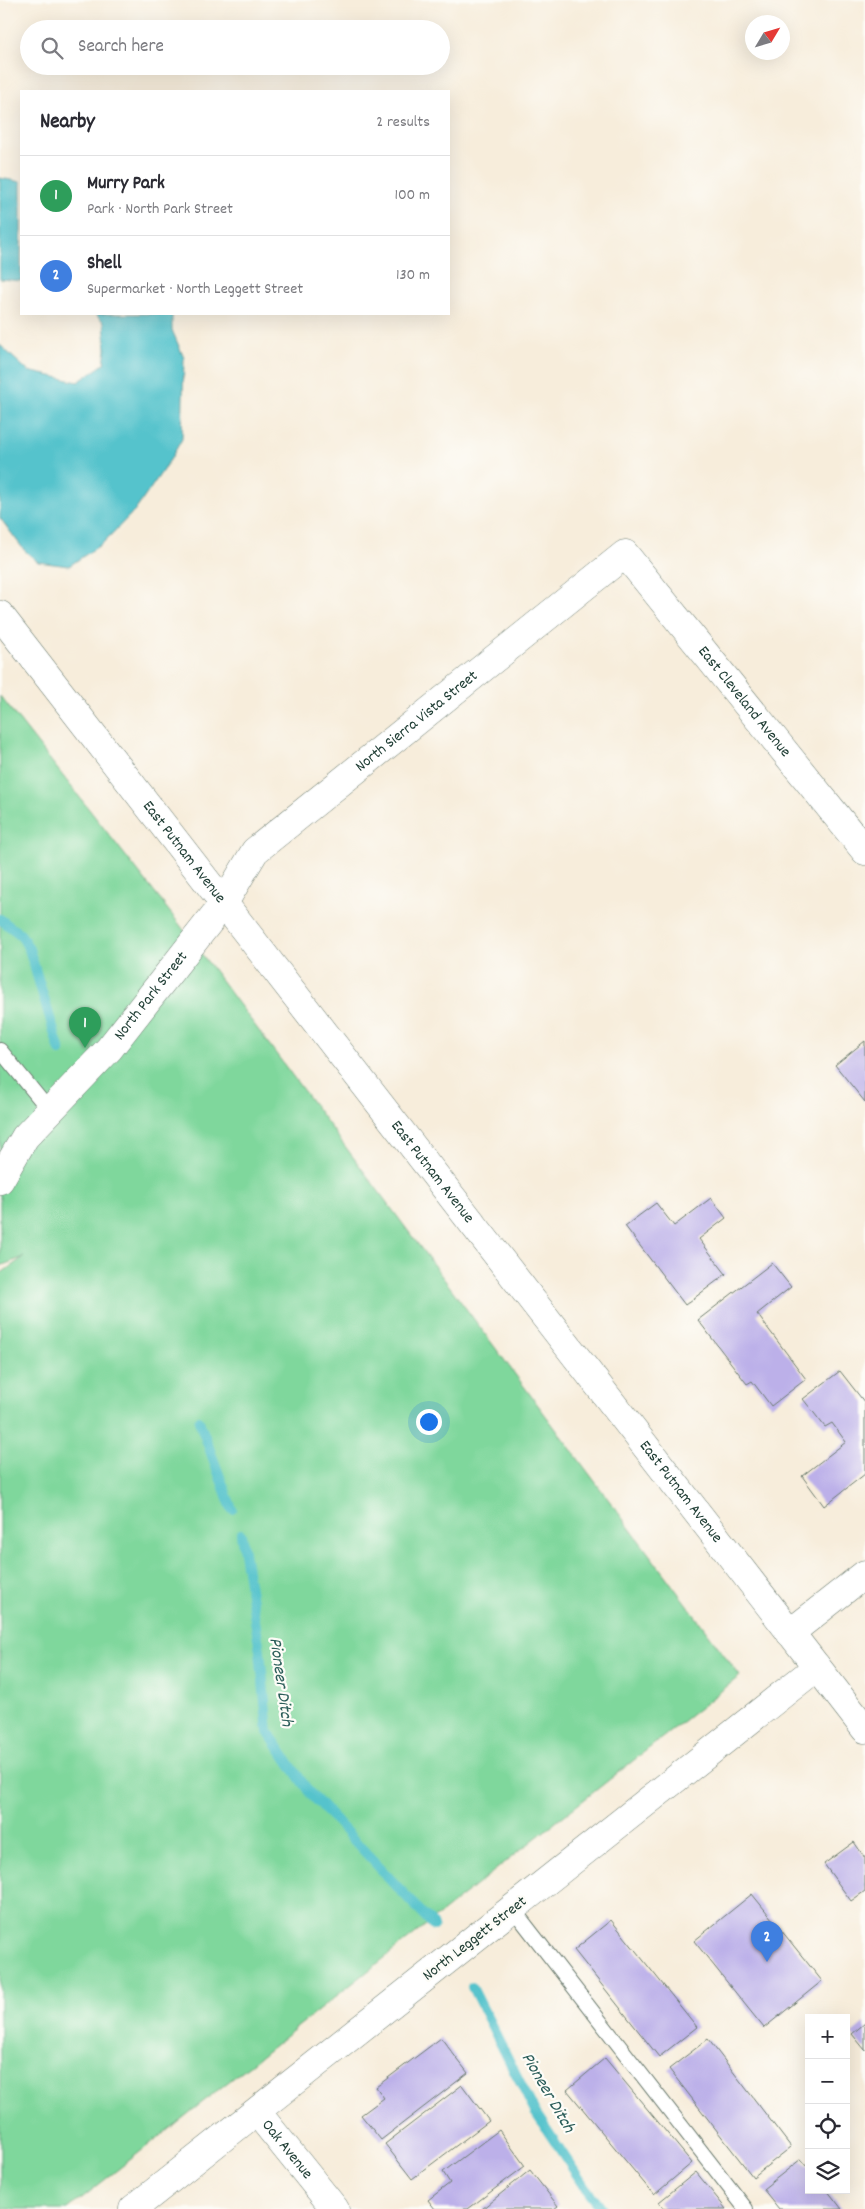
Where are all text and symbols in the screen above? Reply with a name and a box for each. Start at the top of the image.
north arrow [745,15,790,60]
search box [20,20,450,75]
icon: search [38,34,66,62]
text: Search here [78,34,164,61]
text: Nearby [40,108,95,138]
text: 2 results [376,111,430,134]
text: Murry Park [87,171,165,198]
text: 1 [54,184,58,207]
text: 100 m [394,184,430,207]
text: Park · North Park Street [87,198,233,221]
text: Shell [87,251,122,278]
text: 2 [53,264,60,287]
text: 130 m [396,264,430,287]
text: Supermarket · North Leggett Street [87,278,303,301]
street label: East Cleveland Avenue [692,641,796,762]
street label: North Sierra Vista Street [350,665,483,778]
street label: East Putnam Avenue [137,796,231,908]
street label: North Park Street [108,946,193,1045]
pin: 1 [69,1007,101,1048]
street label: East Putnam Avenue [385,1116,480,1228]
your location [416,1409,442,1435]
street label: East Putnam Avenue [634,1435,728,1548]
water label: Pioneer Ditch [261,1636,299,1729]
street label: North Leggett Street [418,1891,532,1987]
pin: 2 [751,1921,783,1962]
map controls [805,2014,850,2194]
button: + [805,2014,850,2059]
water label: Pioneer Ditch [514,2048,580,2138]
button: − [805,2059,850,2104]
button: locate [805,2104,850,2149]
street label: Oak Avenue [256,2115,318,2184]
button: layers [805,2149,850,2194]

